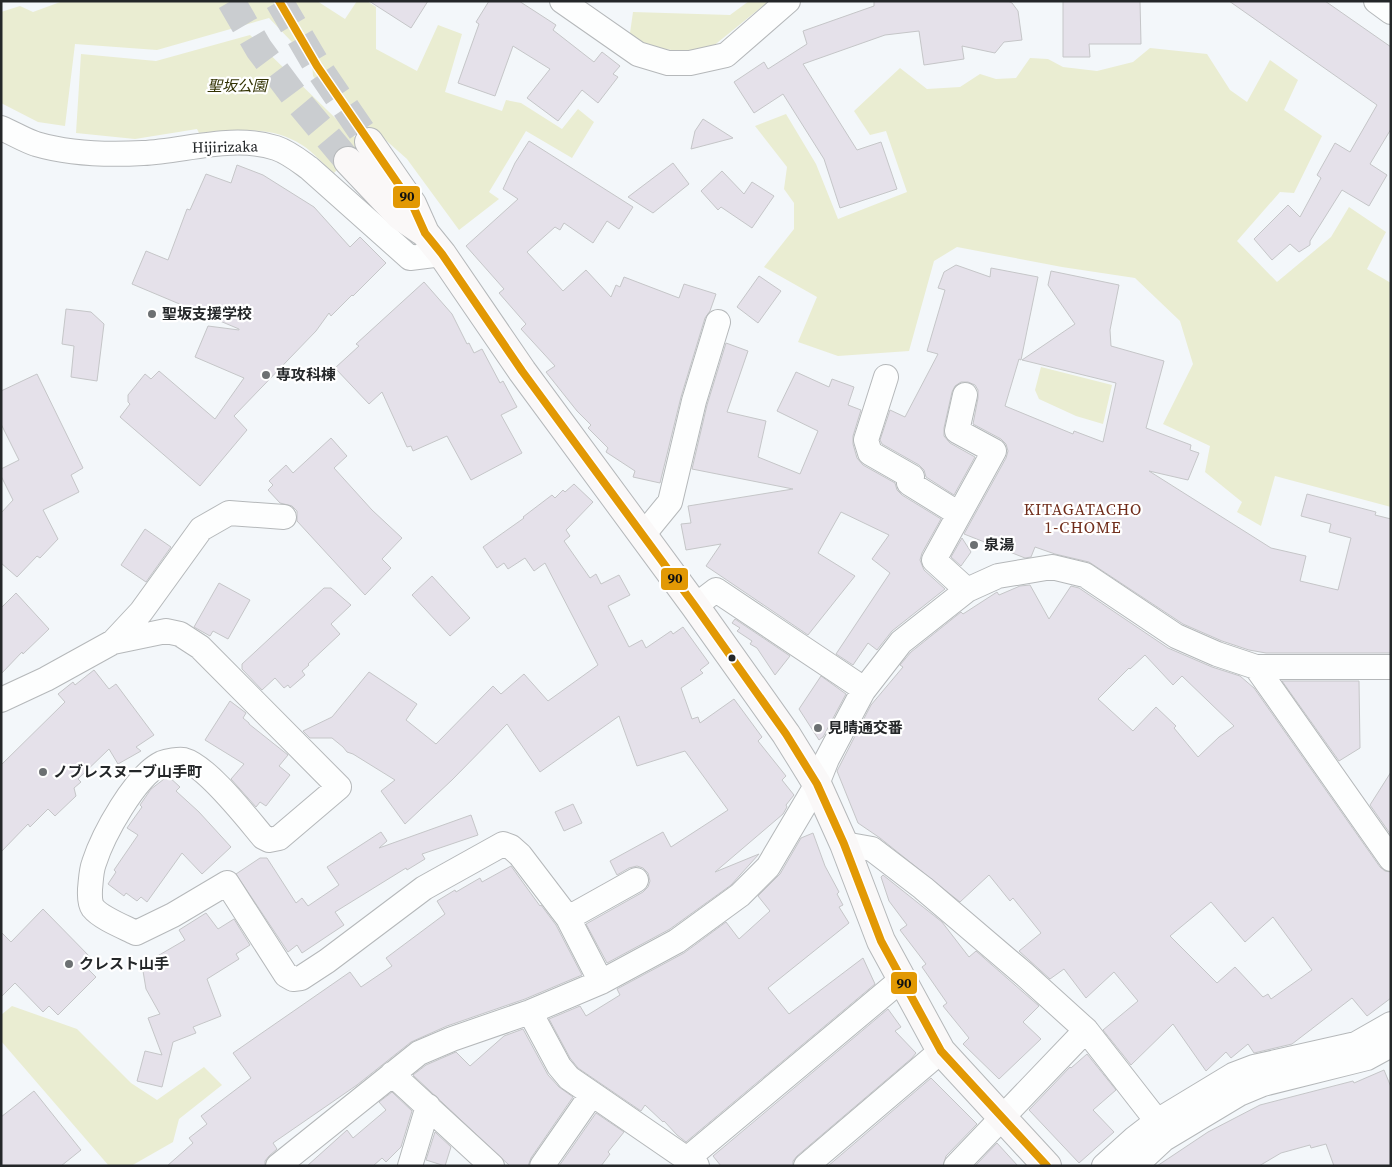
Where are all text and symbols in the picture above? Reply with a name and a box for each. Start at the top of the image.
park label: 聖坂公園 [207,75,269,96]
street label: Hijirizaka [192,135,259,158]
line badge: 90 [392,185,421,209]
text: 90 [399,186,415,206]
place label: 聖坂支援学校 [162,303,252,324]
marker: 聖坂支援学校 [146,308,158,320]
place label: 専攻科棟 [276,364,336,385]
marker: 専攻科棟 [260,369,272,381]
district label: KITAGATACHO 1-CHOME [1024,498,1142,538]
place label: 泉湯 [984,534,1014,555]
marker: 泉湯 [968,539,980,551]
line badge: 90 [660,567,689,591]
text: 90 [667,568,683,588]
unlabelled marker [727,653,737,663]
place label: 見晴通交番 [828,717,903,738]
marker: 見晴通交番 [812,722,824,734]
place label: ノブレスヌーブ山手町 [53,761,202,782]
marker: ノブレスヌーブ山手町 [37,766,49,778]
place label: クレスト山手 [79,953,169,974]
marker: クレスト山手 [63,958,75,970]
line badge: 90 [890,971,918,995]
text: 90 [896,973,912,993]

